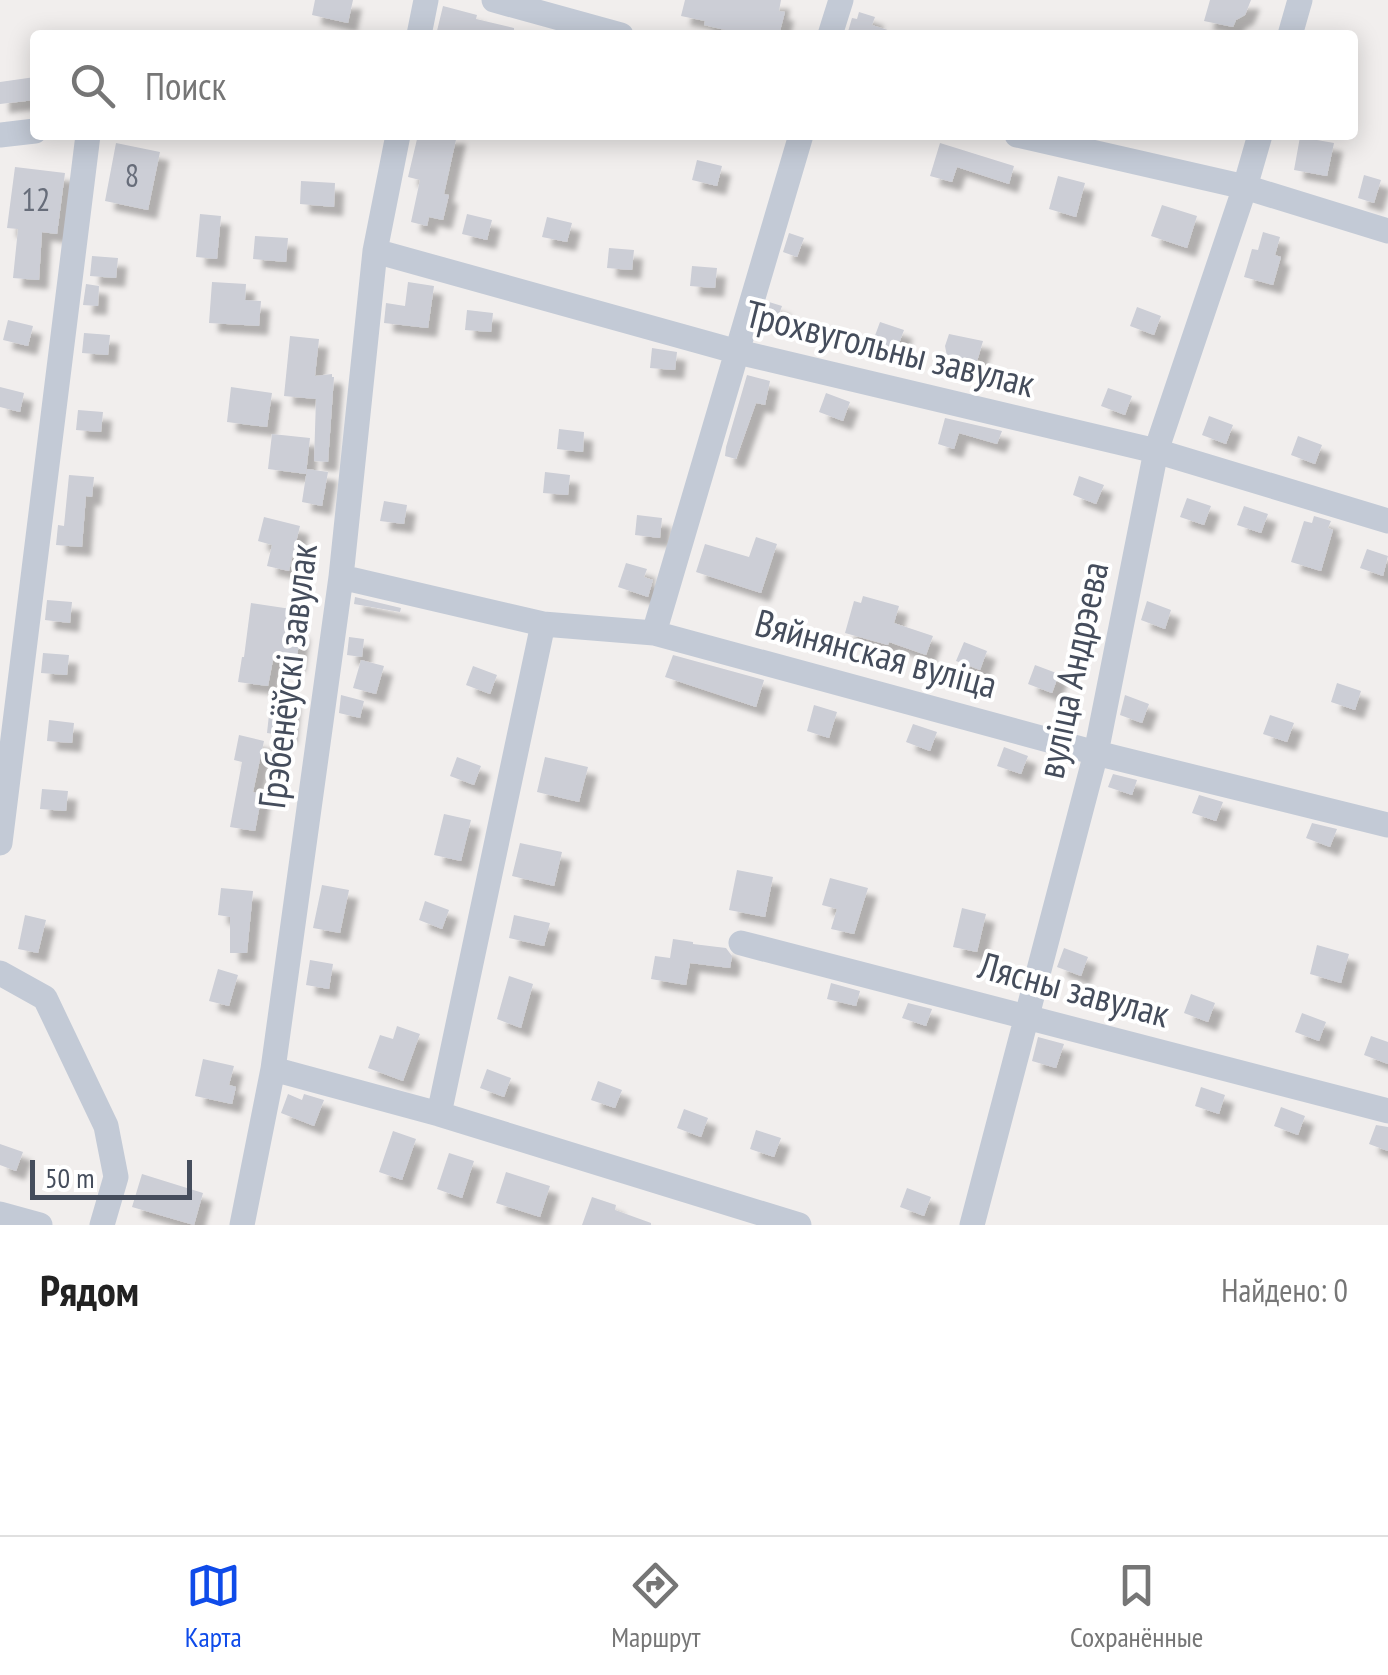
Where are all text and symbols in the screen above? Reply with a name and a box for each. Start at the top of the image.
search box [30,30,1358,140]
icon: search [65,58,120,113]
text: Поиск [145,61,226,110]
house number: 8 [125,154,139,196]
house number: 12 [22,178,50,220]
street label: Трохвугольны завулак [741,288,1040,407]
street label: Грэбенёўскі завулак [246,540,327,811]
street label: вуліца Андрэева [1025,557,1118,782]
street label: Вяйнянская вуліца [750,597,1003,708]
street label: Лясны завулак [973,939,1175,1038]
scale bar [30,1155,192,1200]
text: 50 m [45,1159,94,1196]
text: Рядом [40,1263,139,1318]
text: Найдено: 0 [1221,1269,1348,1311]
tab: Карта [185,1558,242,1655]
tab: Маршрут [611,1558,701,1655]
tab: Сохранённые [1070,1558,1203,1655]

